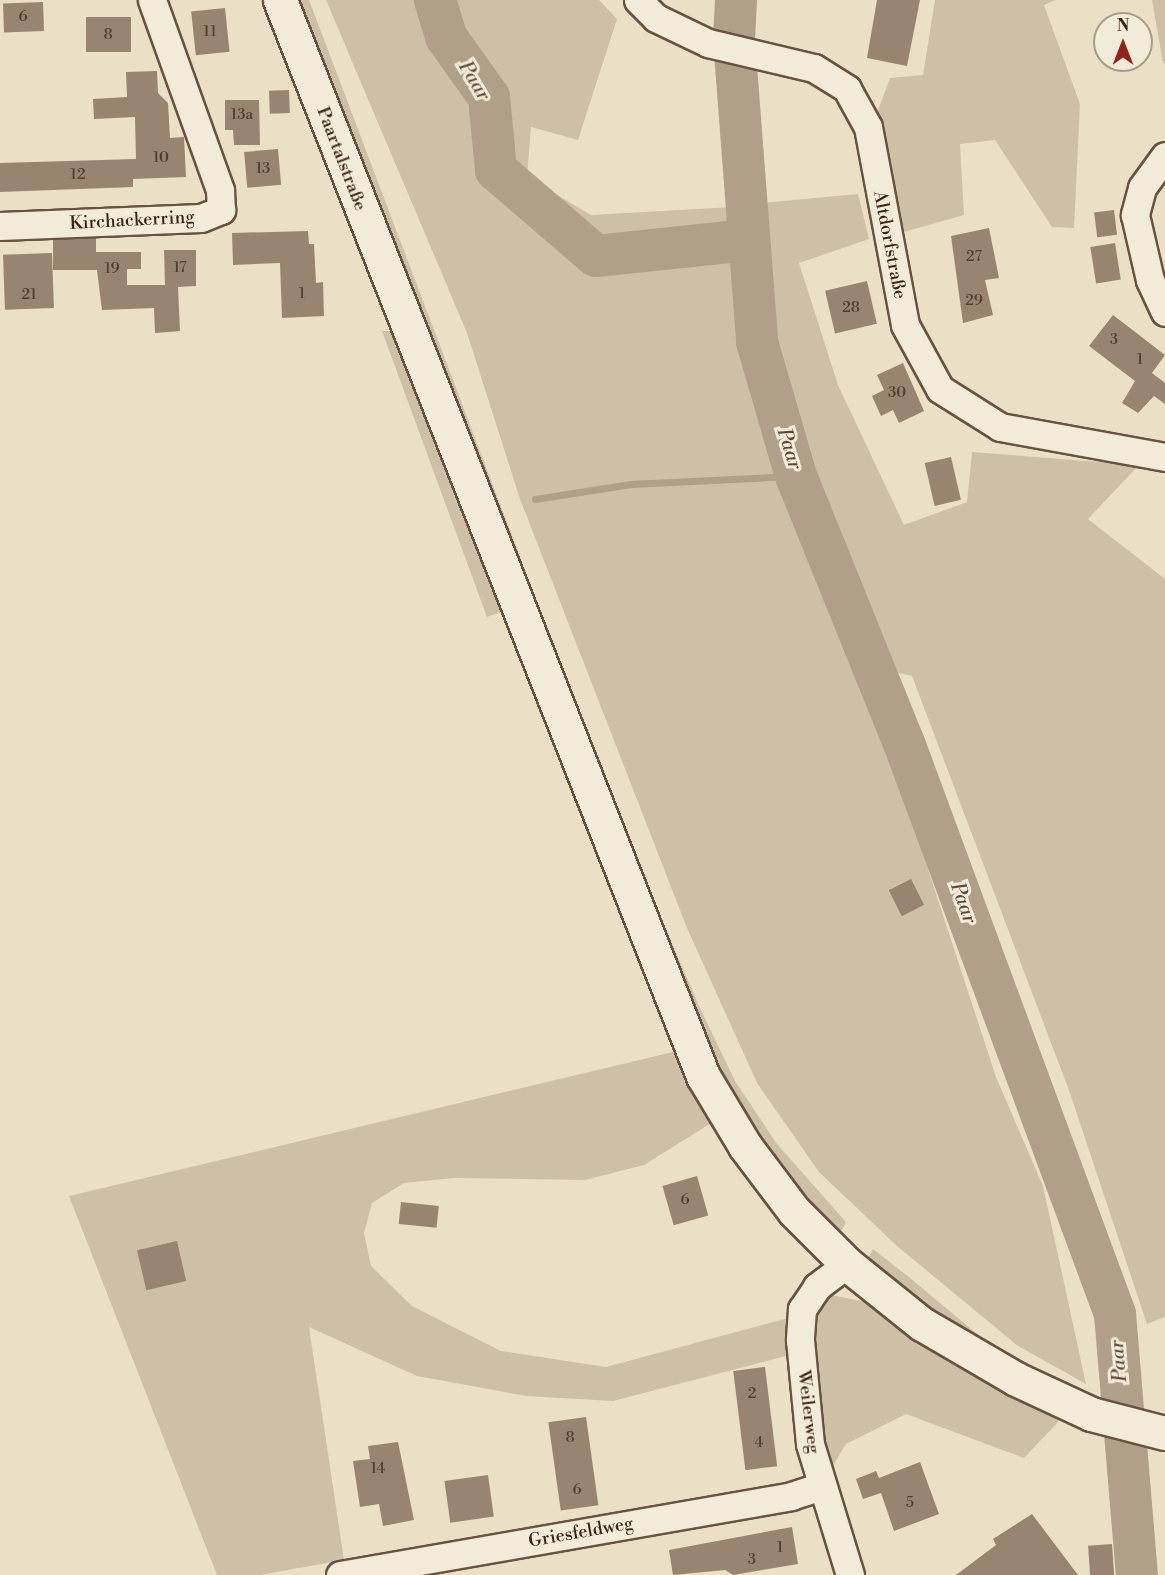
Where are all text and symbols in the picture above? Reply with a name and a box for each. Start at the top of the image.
house number: 6 [18,8,28,26]
north arrow [1093,12,1153,72]
text: N [1117,16,1129,36]
house number: 11 [203,23,217,41]
house number: 8 [103,26,113,44]
water label: Paar [453,57,495,105]
street label: Paartalstraße [311,104,371,214]
house number: 13a [231,106,253,124]
house number: 10 [153,149,169,167]
house number: 13 [256,160,270,178]
house number: 12 [70,166,86,184]
street label: Altdorfstraße [868,189,910,301]
street label: Kirchackerring [69,207,195,235]
house number: 27 [966,248,982,266]
house number: 17 [173,259,187,277]
house number: 19 [104,260,120,278]
house number: 1 [299,285,305,303]
house number: 21 [21,286,37,304]
house number: 29 [965,292,983,310]
house number: 28 [842,299,860,317]
house number: 3 [1110,331,1118,349]
house number: 1 [1137,351,1143,369]
house number: 30 [888,384,906,402]
water label: Paar [771,425,807,473]
water label: Paar [945,879,981,927]
house number: 6 [680,1191,690,1209]
water label: Paar [1105,1339,1133,1383]
street label: Weilerweg [792,1369,824,1455]
house number: 2 [748,1385,756,1403]
house number: 8 [565,1429,575,1447]
house number: 4 [755,1434,763,1452]
house number: 14 [371,1460,385,1478]
house number: 6 [572,1481,582,1499]
house number: 5 [906,1494,914,1512]
street label: Griesfeldweg [527,1513,635,1553]
house number: 1 [777,1539,783,1557]
house number: 3 [748,1551,756,1569]

